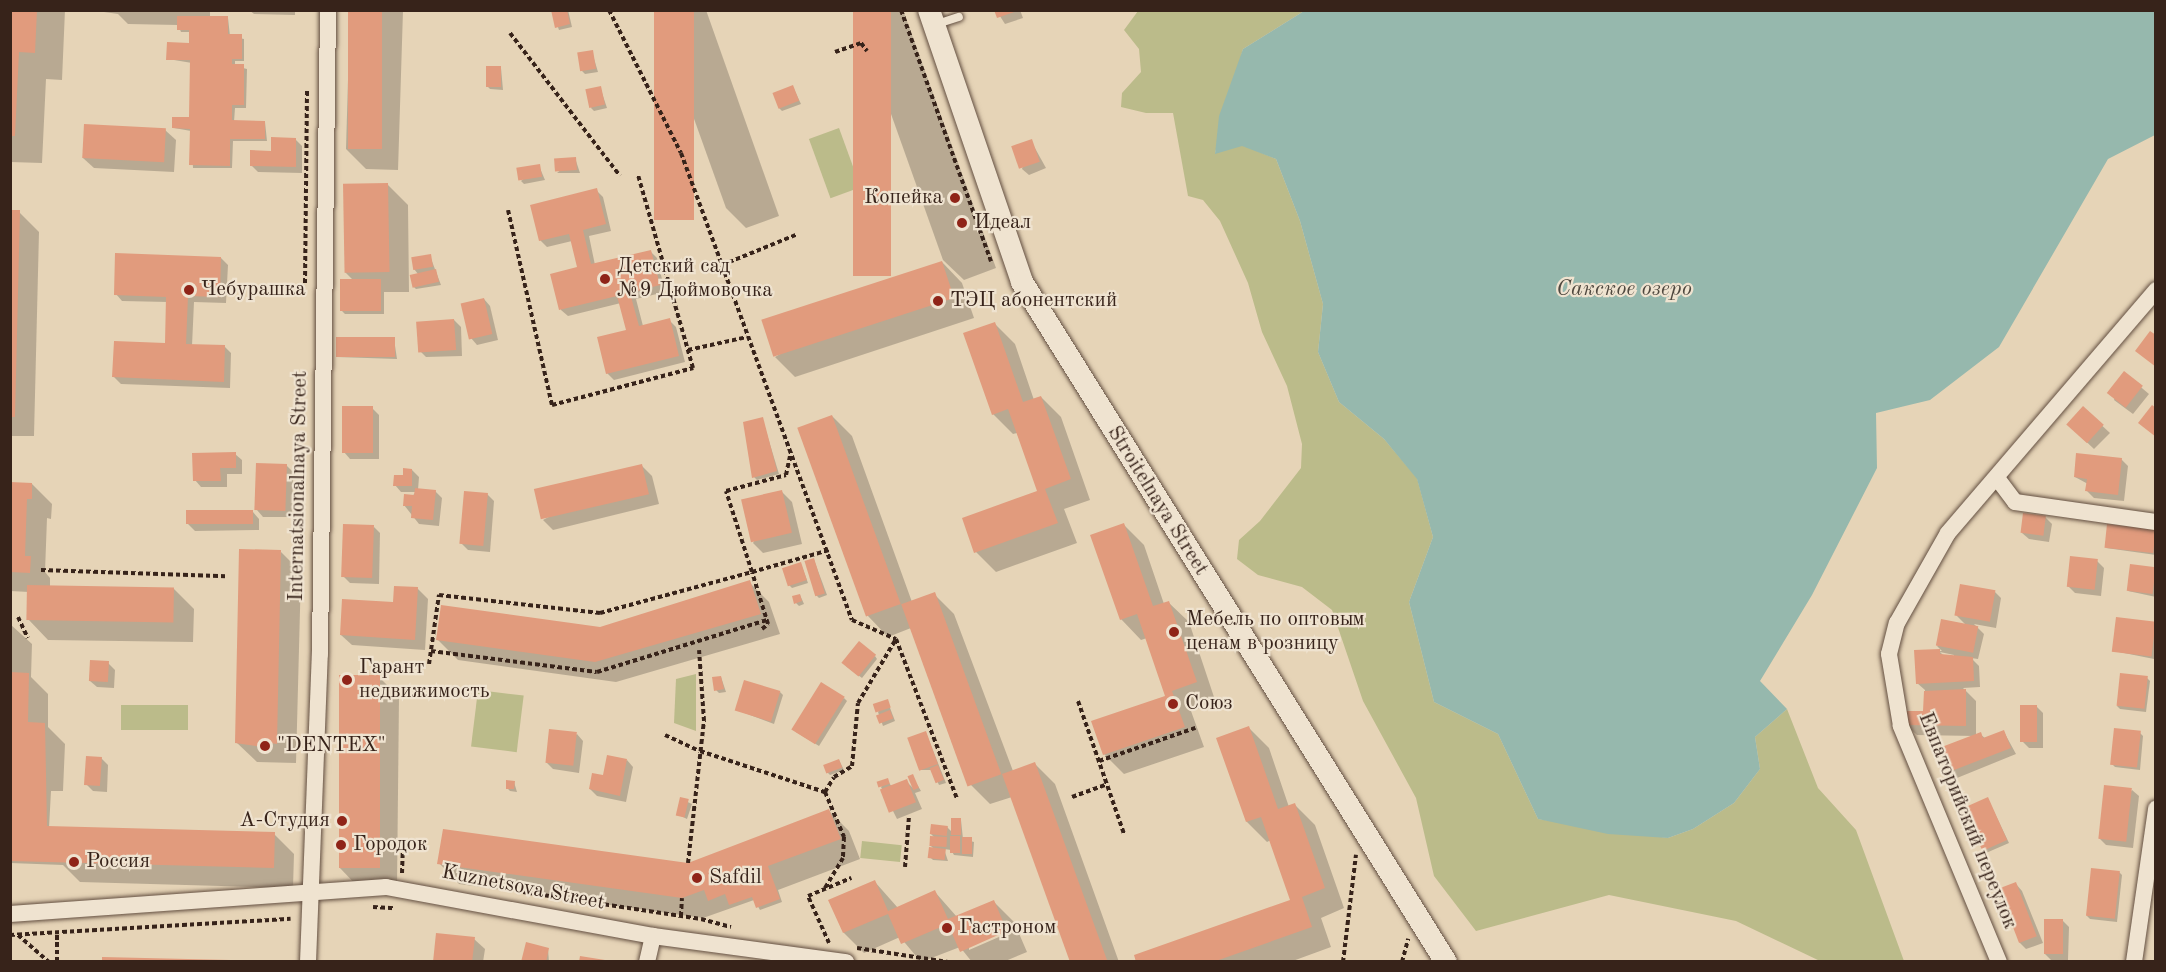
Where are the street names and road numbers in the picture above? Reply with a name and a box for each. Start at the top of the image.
street label: Internatsionalnaya Street [284,370,314,602]
street label: Stroitelnaya Street [1101,422,1213,580]
street label: Евпаторийский переулок [1912,709,2022,933]
street label: Kuznetsova Street [439,860,607,916]

